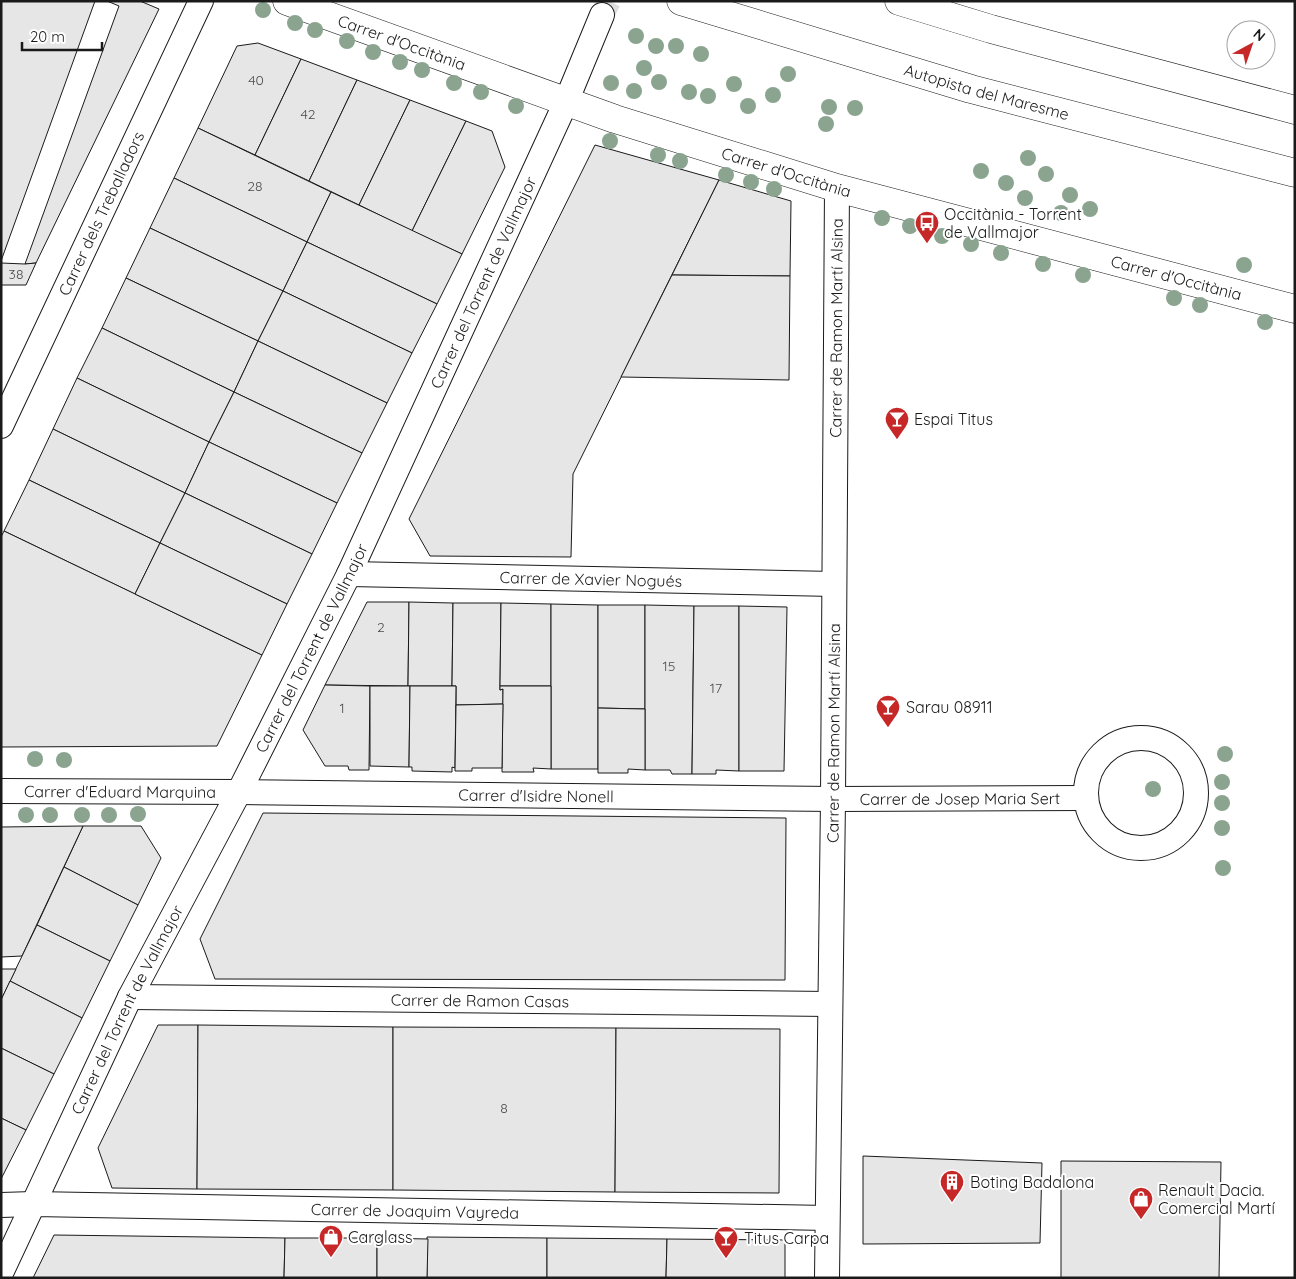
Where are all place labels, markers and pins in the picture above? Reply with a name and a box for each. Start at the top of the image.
place label: Occitània - Torrent de Vallmajor [944,204,1082,242]
bus stop icon: Occitània - Torrent de Vallmajor [914,210,940,244]
bar icon: Espai Titus [884,406,910,440]
place label: Espai Titus [914,409,993,429]
bar icon: Sarau 08911 [875,694,901,728]
place label: Sarau 08911 [906,697,993,717]
building icon: Boting Badalona [939,1169,965,1203]
place label: Boting Badalona [970,1172,1094,1192]
place label: Renault Dacia. Comercial Martí [1158,1180,1276,1218]
shop icon: Renault Dacia. Comercial Martí [1128,1186,1154,1220]
shop icon: Carglass [318,1224,344,1258]
bar icon: Titus Carpa [713,1225,739,1259]
place label: Carglass [348,1227,412,1247]
place label: Titus Carpa [744,1228,829,1248]

